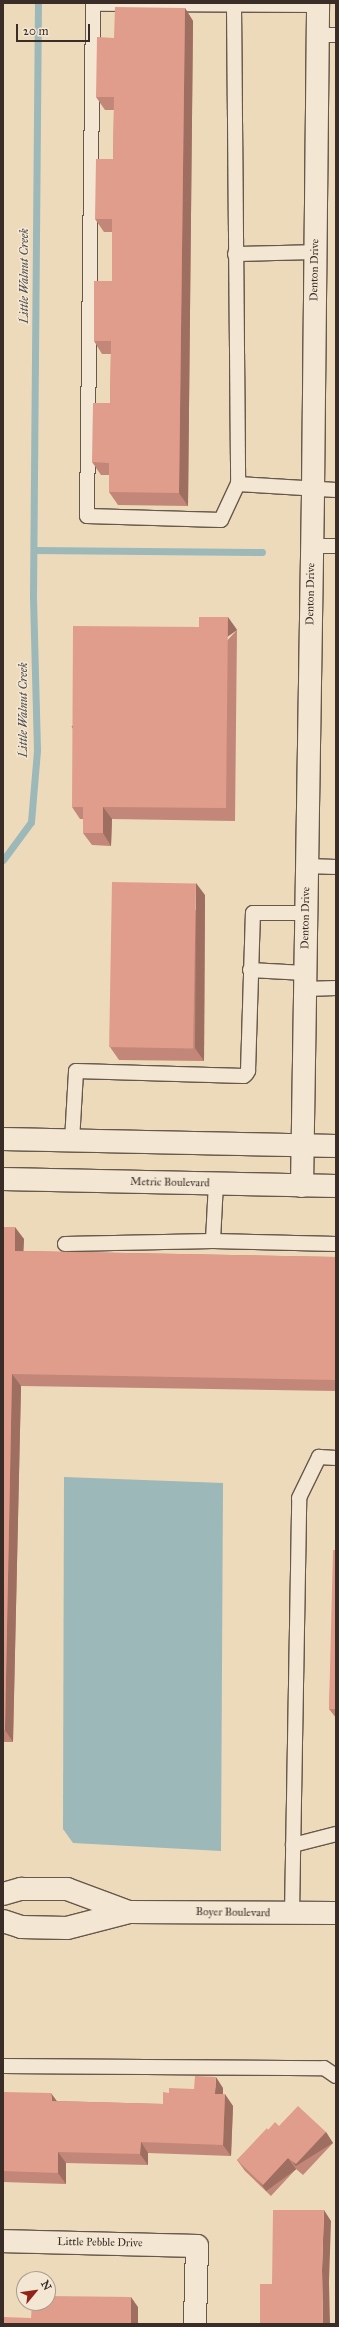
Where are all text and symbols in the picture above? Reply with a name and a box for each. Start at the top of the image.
scale bar [18,16,92,42]
text: 20 m [23,24,49,38]
water label: Little Walnut Creek [18,228,32,324]
street label: Denton Drive [308,239,322,301]
street label: Denton Drive [304,563,318,625]
water label: Little Walnut Creek [17,662,31,758]
street label: Denton Drive [299,887,313,949]
street label: Metric Boulevard [130,1176,210,1190]
street label: Boyer Boulevard [196,1906,270,1920]
street label: Little Pebble Drive [57,2236,143,2250]
north arrow [16,2271,56,2311]
text: N [38,2278,54,2293]

